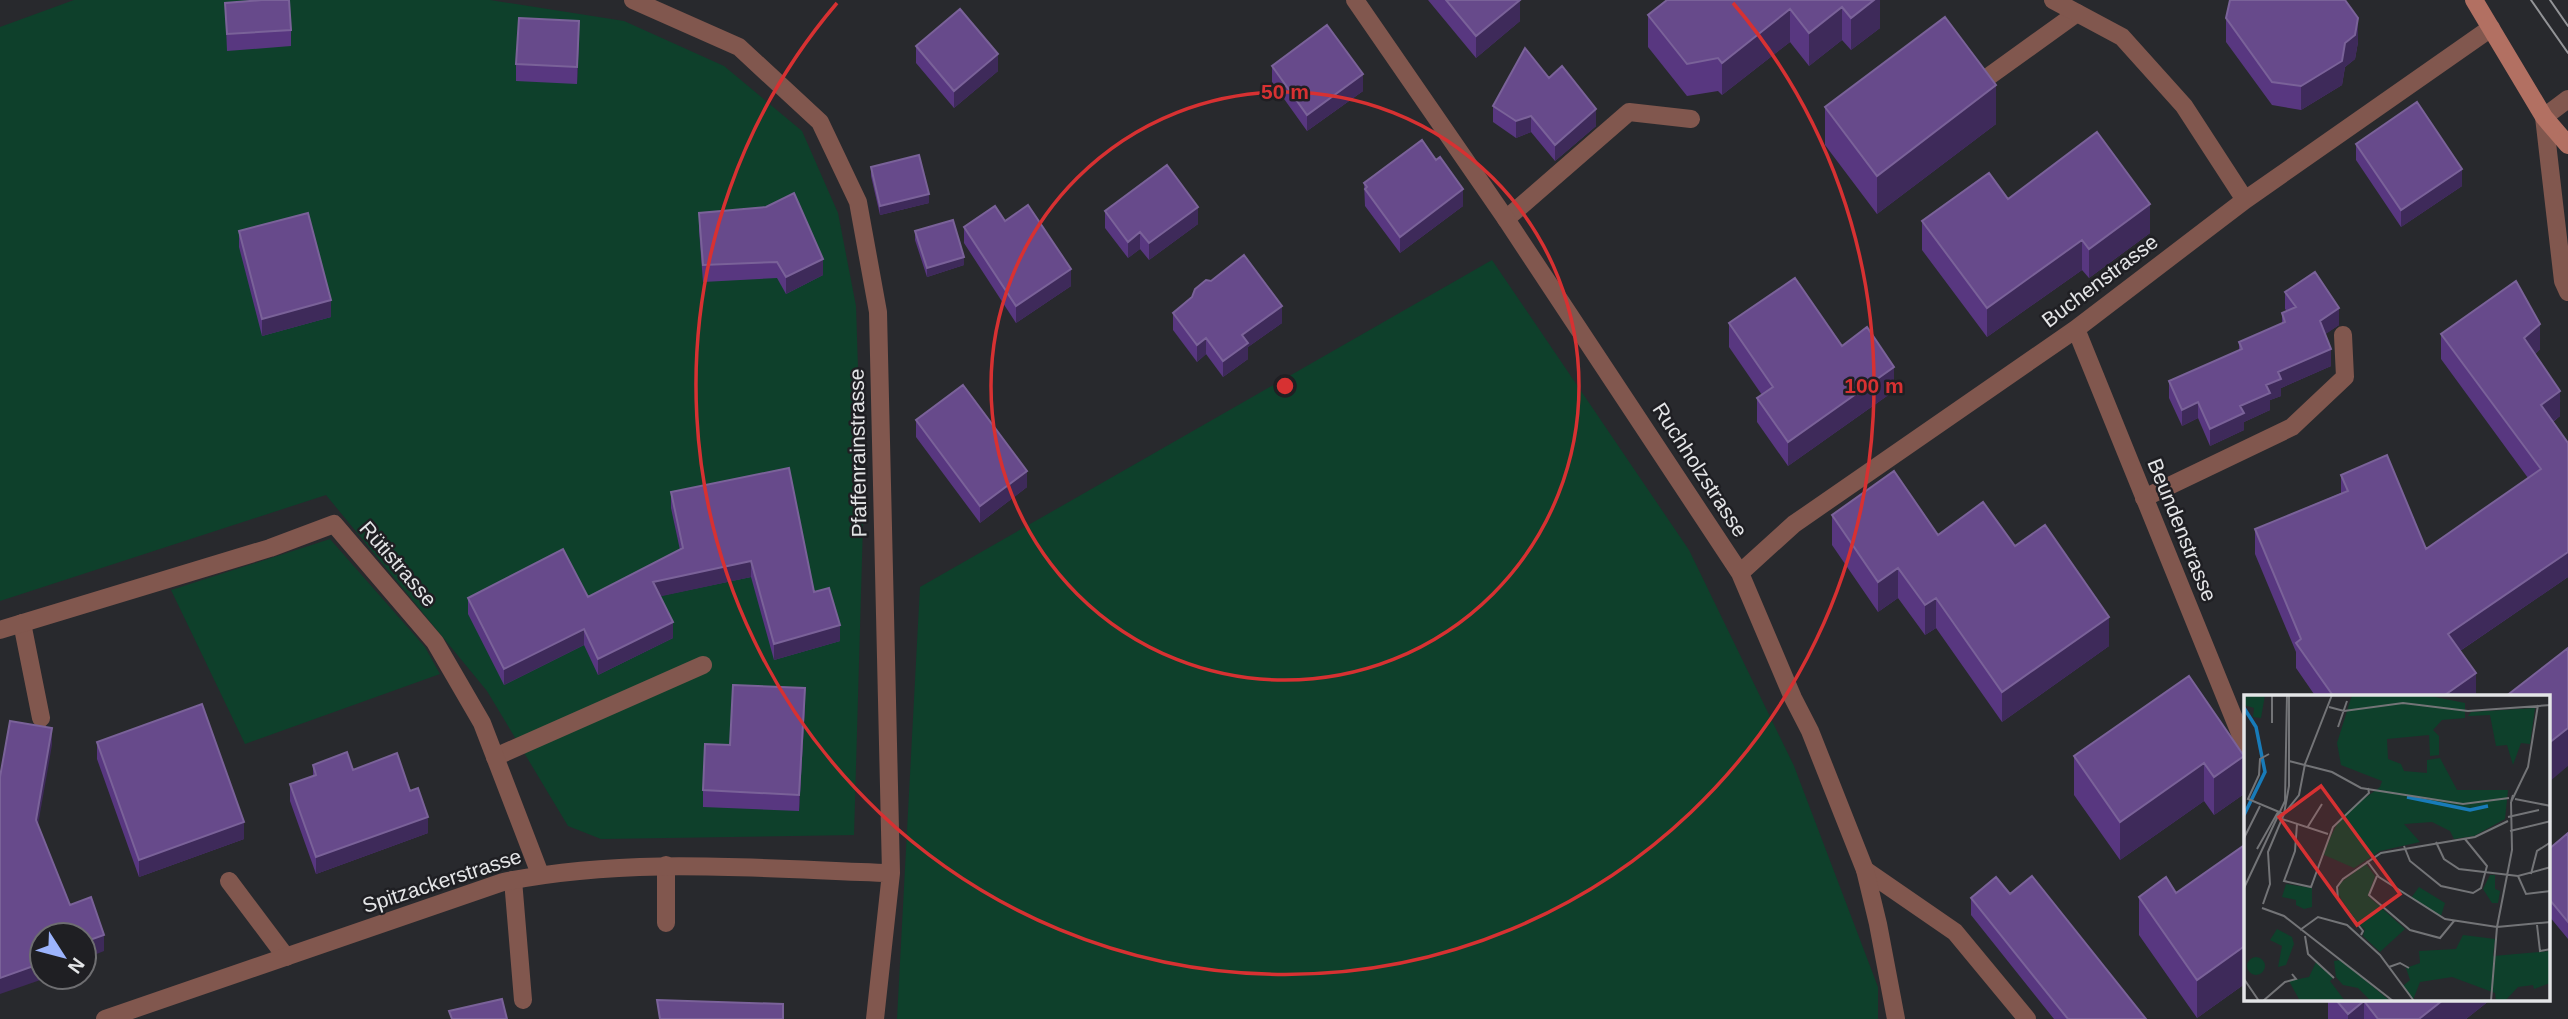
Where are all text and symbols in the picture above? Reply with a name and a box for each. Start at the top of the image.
text: 50 m [1261,80,1309,103]
street label: Buchenstrasse [2037,230,2162,332]
street label: Pfaffenrainstrasse [845,368,870,538]
centre of rings [1273,374,1297,398]
text: 100 m [1844,374,1904,397]
street label: Ruchholzstrasse [1649,398,1752,541]
street label: Beundenstrasse [2143,455,2222,604]
street label: Rütistrasse [355,516,442,611]
inset map [2244,695,2550,1002]
street label: Spitzackerstrasse [359,844,524,917]
north arrow [28,921,98,991]
text: N [64,954,89,977]

